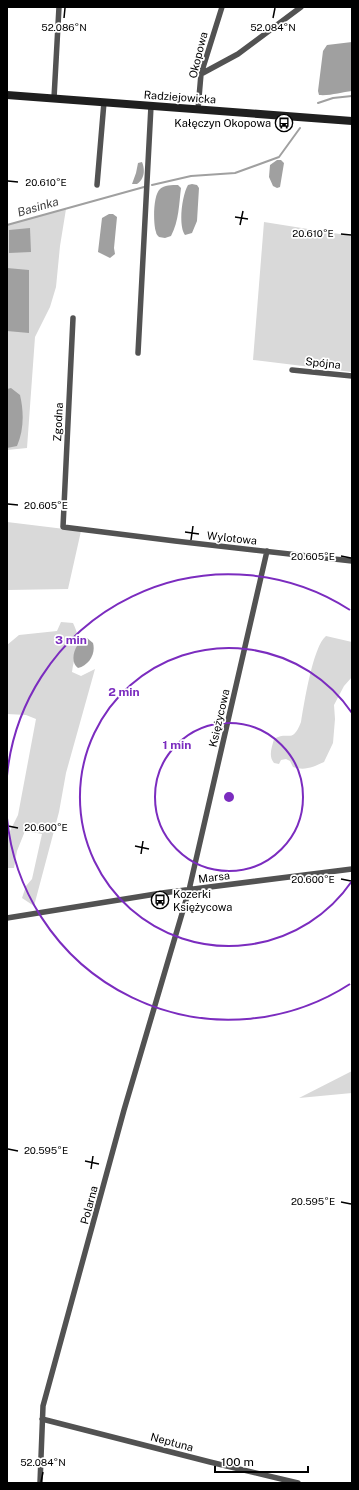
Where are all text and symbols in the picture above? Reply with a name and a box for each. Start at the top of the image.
text: 52.086°N [41,21,87,33]
text: 52.084°N [250,21,296,33]
street label: Okopowa [186,31,210,79]
street label: Radziejowicka [143,88,217,106]
bus stop icon: Kałęczyn Okopowa [274,113,294,133]
place label: Kałęczyn Okopowa [174,117,271,129]
text: 20.610°E [25,176,67,188]
water label: Basinka [16,194,60,220]
text: 20.610°E [292,227,334,239]
street label: Spójna [305,355,341,371]
street label: Zgodna [51,402,65,442]
text: 20.605°E [24,499,68,511]
street label: Wylotowa [206,529,258,547]
text: 20.605°E [291,550,335,562]
text: 3 min [55,633,87,647]
text: 2 min [108,685,140,699]
street label: Księżycowa [206,688,232,748]
text: 1 min [163,738,191,752]
centre of rings [222,790,236,804]
text: 20.600°E [24,821,68,833]
street label: Marsa [198,869,230,885]
text: 20.600°E [291,873,335,885]
place label: Kozerki Księżycowa [173,888,232,913]
bus stop icon: Kozerki Księżycowa [150,890,170,910]
text: 20.595°E [24,1144,68,1156]
street label: Polarna [78,1185,100,1225]
text: 20.595°E [291,1195,335,1207]
street label: Neptuna [149,1431,195,1453]
scale bar [215,1448,308,1474]
text: 100 m [221,1455,254,1469]
text: 52.084°N [20,1456,66,1468]

